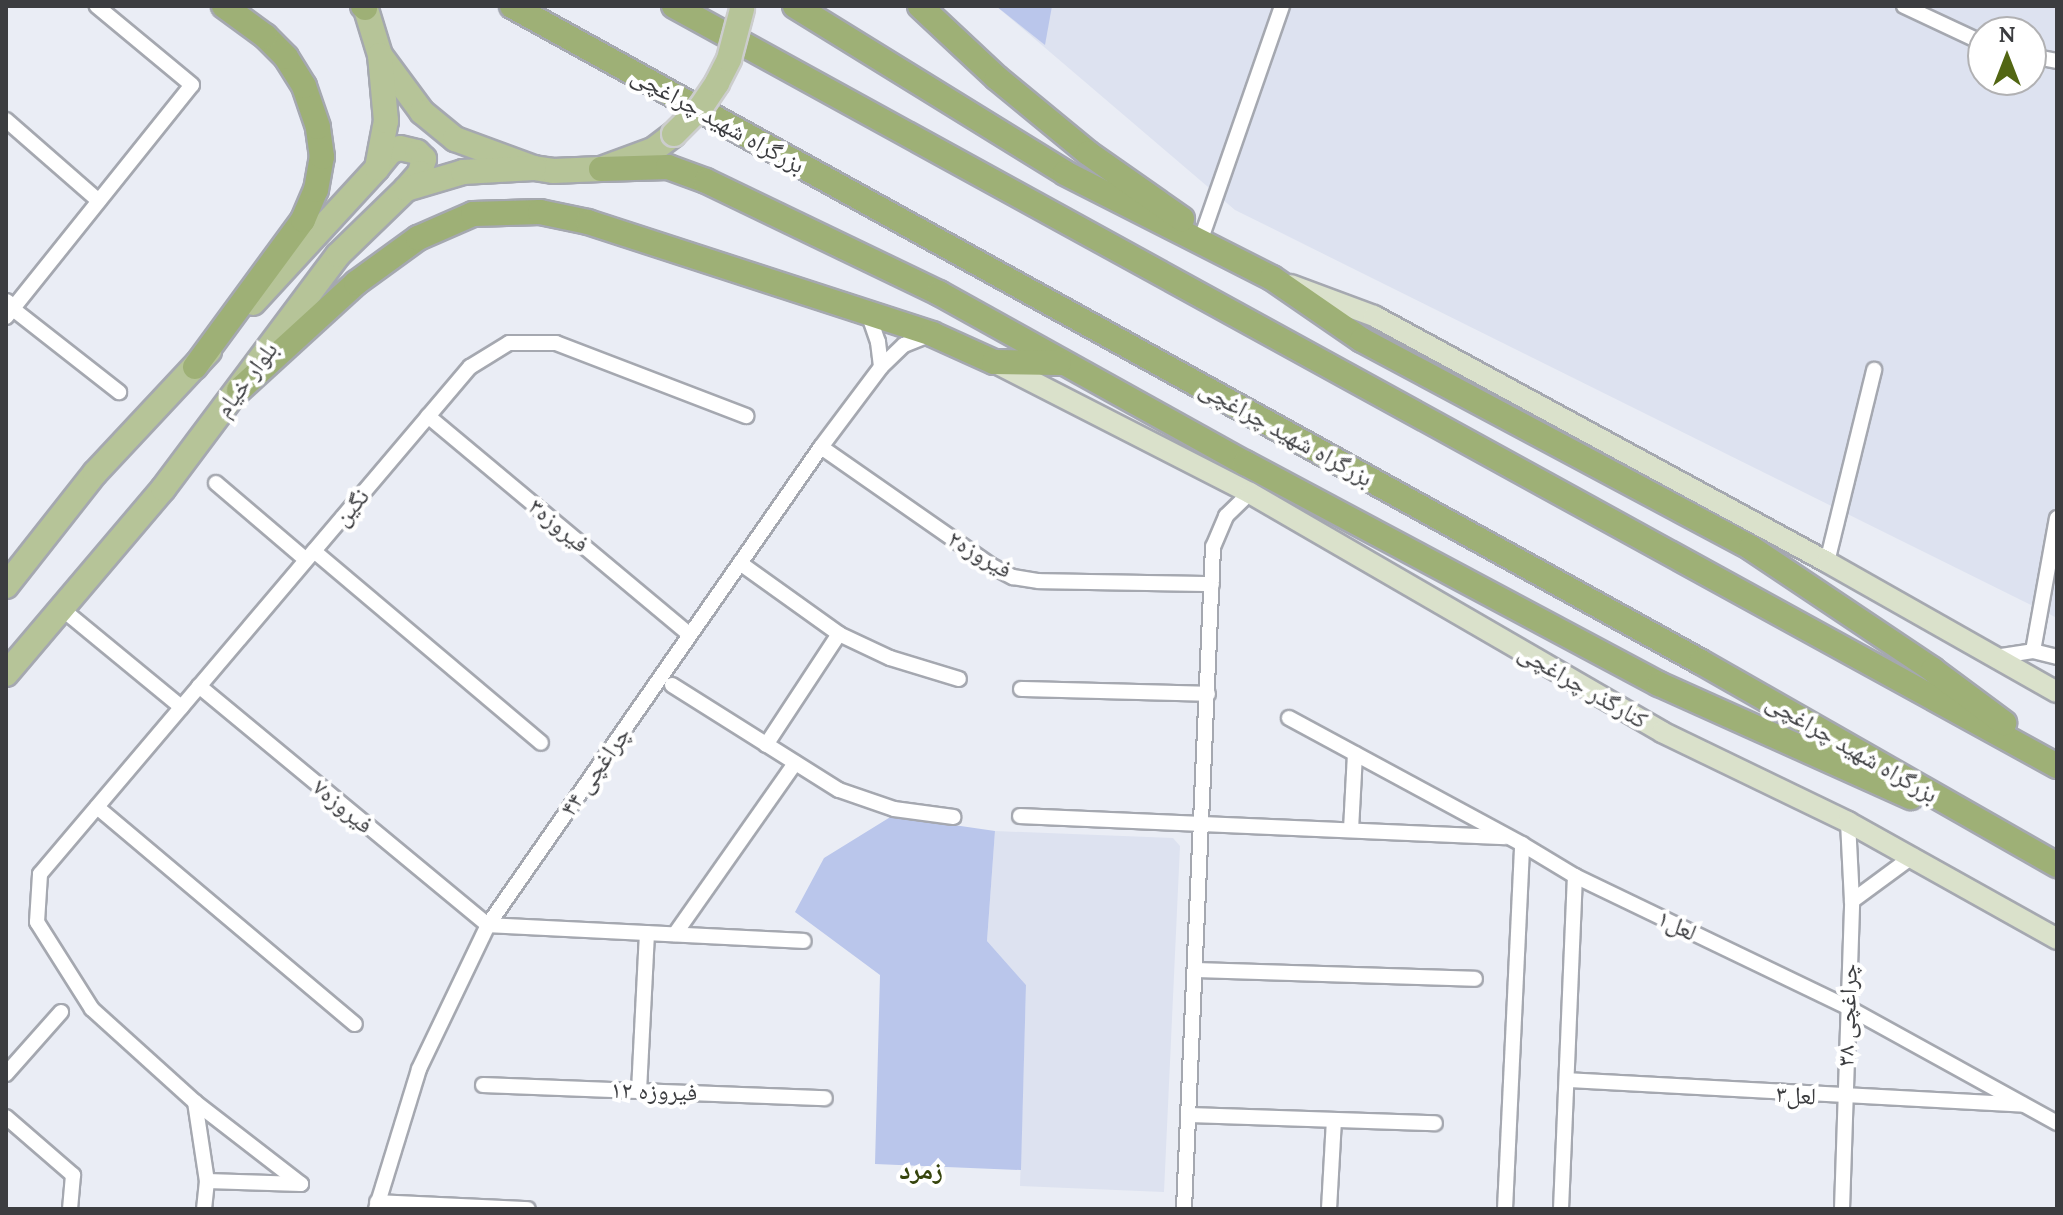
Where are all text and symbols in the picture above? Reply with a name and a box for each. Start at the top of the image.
north arrow [1967,16,2047,96]
text: N [1998,20,2016,48]
street label: بزرگراه شهید چراغچی [626,60,810,180]
street label: بلوار خیام [208,336,284,422]
street label: بزرگراه شهید چراغچی [1194,373,1378,493]
street label: نگین [327,482,375,532]
street label: فیروزه۳ [523,492,595,558]
street label: فیروزه۲ [943,524,1017,584]
street label: کنارگذر چراغچی [1513,637,1653,735]
street label: بزرگراه شهید چراغچی [1761,687,1943,809]
street label: چراغچی ۴۴ [554,721,636,821]
street label: فیروزه۷ [307,773,379,839]
street label: لعل۱ [1653,903,1701,947]
street label: چراغچی ۳۸ [1831,963,1863,1067]
street label: فیروزه ۱۲ [610,1075,698,1107]
street label: لعل۳ [1775,1079,1817,1111]
district label: زمرد [899,1154,943,1186]

